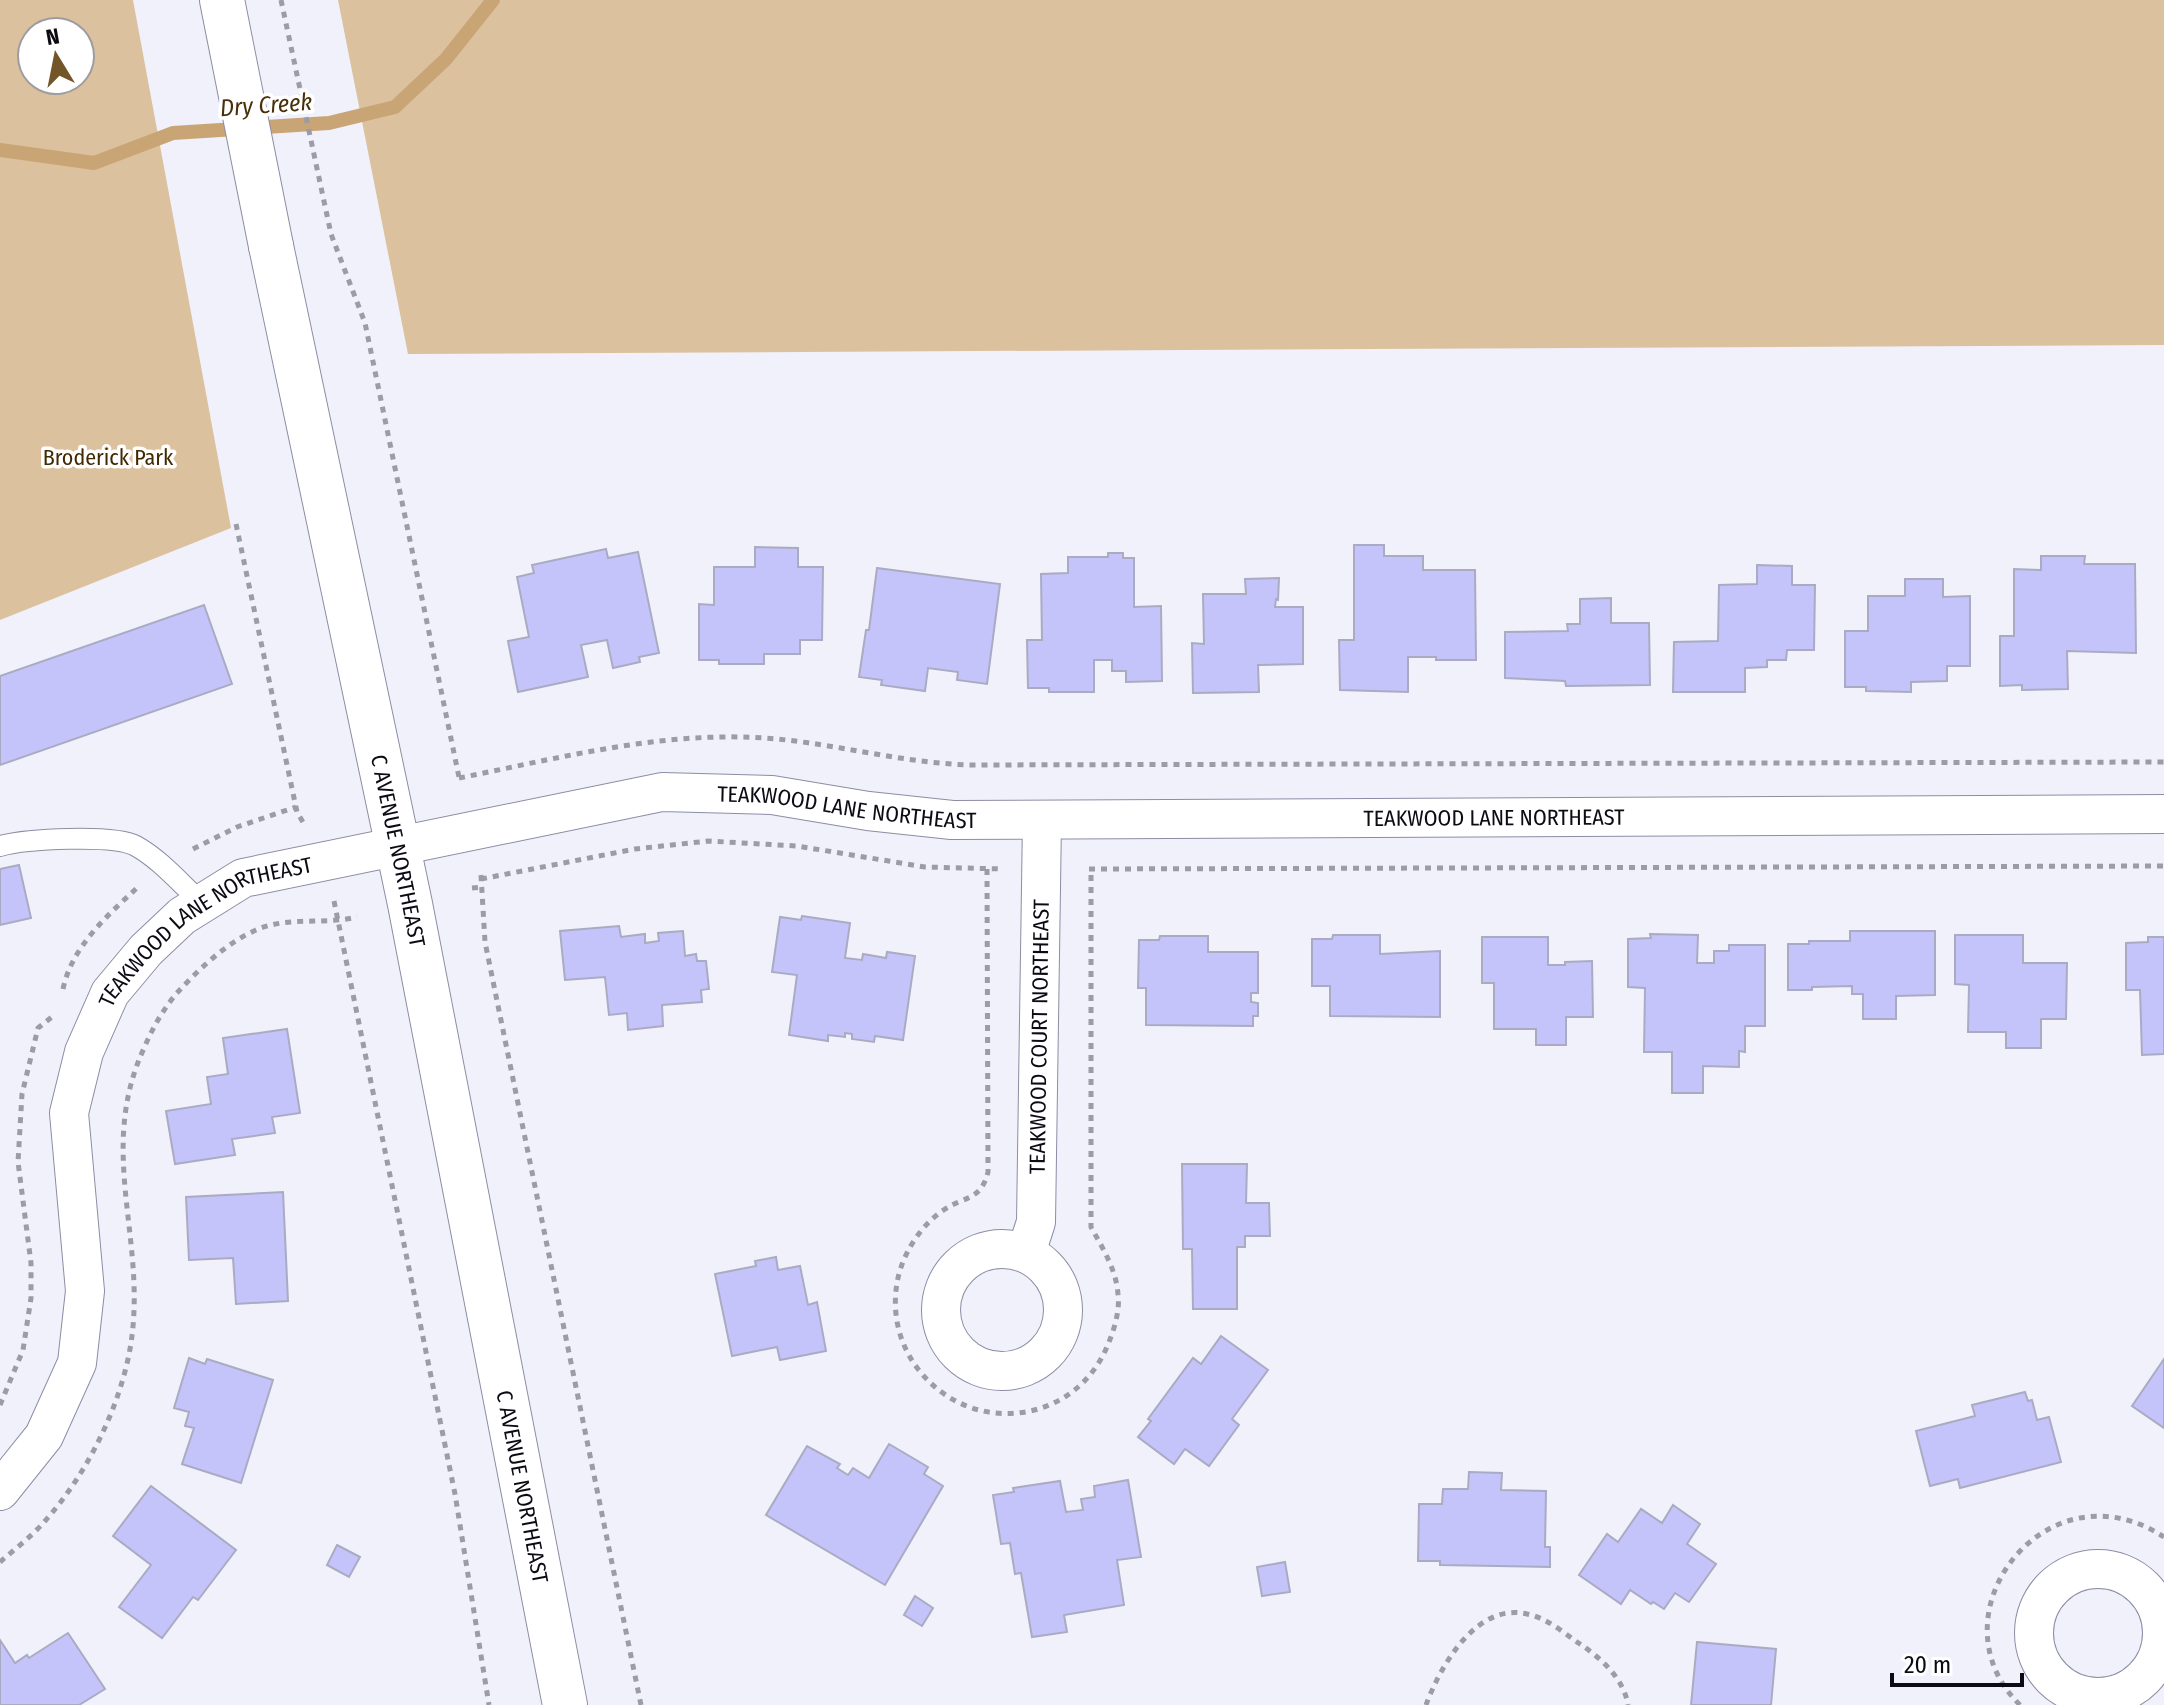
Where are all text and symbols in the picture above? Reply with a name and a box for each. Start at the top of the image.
north arrow [16,16,96,96]
text: N [44,22,61,51]
water label: Dry Creek [219,88,313,122]
park label: Broderick Park [43,444,174,471]
street label: C AVENUE NORTHEAST [365,752,432,950]
street label: TEAKWOOD LANE NORTHEAST [717,780,977,834]
street label: TEAKWOOD LANE NORTHEAST [1363,803,1625,831]
street label: TEAKWOOD LANE NORTHEAST [92,851,315,1011]
street label: TEAKWOOD COURT NORTHEAST [1023,898,1054,1174]
street label: C AVENUE NORTHEAST [491,1388,555,1586]
scale bar [1892,1637,2022,1687]
text: 20 m [1904,1651,1951,1679]

